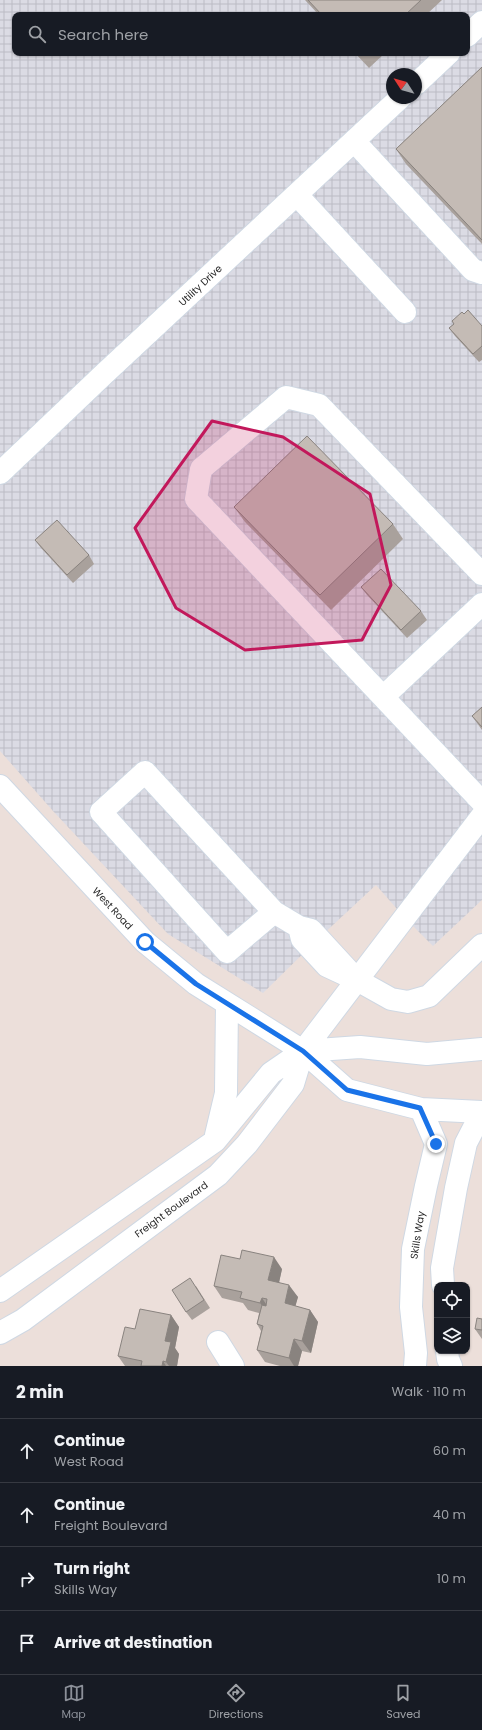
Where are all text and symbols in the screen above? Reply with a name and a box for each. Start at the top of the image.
search box [12,12,470,56]
icon: search [26,23,48,45]
text: Search here [58,24,148,45]
north arrow [386,68,422,104]
street label: Utility Drive [175,261,225,310]
street label: West Road [89,884,136,933]
route start [136,933,154,951]
route end [427,1135,445,1153]
street label: Freight Boulevard [132,1178,211,1241]
street label: Skills Way [406,1210,429,1260]
map controls [434,1282,470,1354]
button: locate [434,1282,470,1318]
button: layers [434,1318,470,1354]
text: 2 min [16,1380,64,1404]
text: Walk · 110 m [392,1382,466,1401]
text: Continue [54,1430,125,1451]
icon: ahead [16,1440,38,1462]
text: 60 m [433,1441,466,1460]
text: West Road [54,1452,124,1471]
text: Continue [54,1494,125,1515]
icon: ahead [16,1504,38,1526]
text: 40 m [433,1505,466,1524]
text: Freight Boulevard [54,1516,168,1535]
text: Turn right [54,1558,130,1579]
icon: right [16,1568,38,1590]
text: 10 m [437,1569,466,1588]
text: Skills Way [54,1580,117,1599]
icon: arrive [16,1632,38,1654]
text: Arrive at destination [54,1632,212,1653]
tab: Map [61,1682,86,1723]
tab: Directions [209,1682,263,1723]
tab: Saved [386,1682,421,1723]

